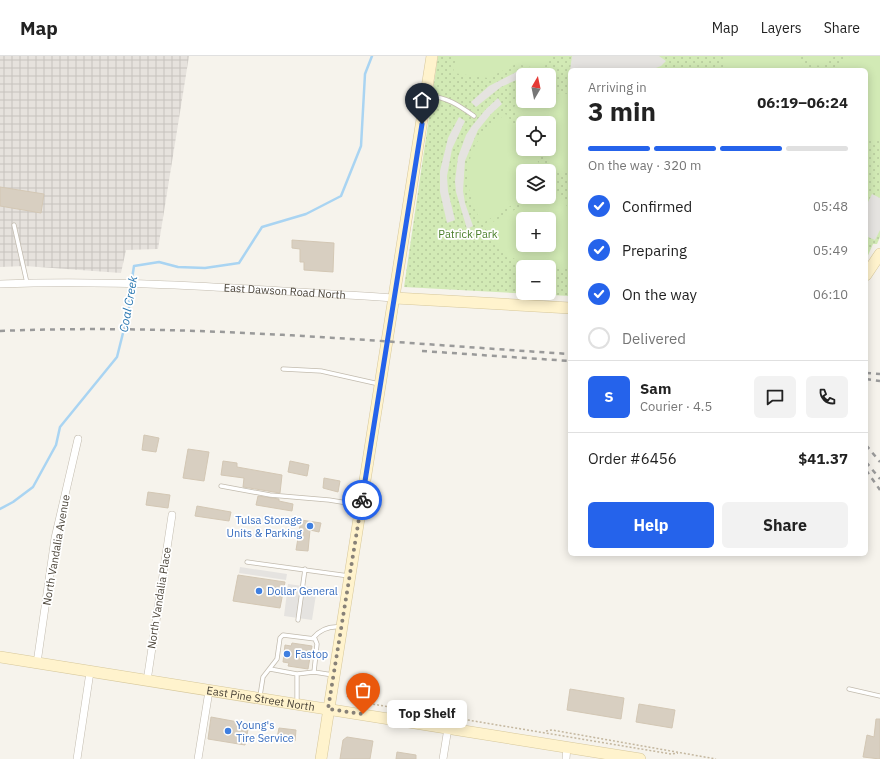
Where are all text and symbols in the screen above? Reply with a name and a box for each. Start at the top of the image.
text: Map [20,16,58,40]
text: Map [712,19,739,37]
text: Layers [761,19,802,37]
text: Share [824,19,860,37]
north arrow [516,68,556,108]
map controls [516,68,556,300]
text: Arriving in [588,79,647,96]
pin [405,83,439,124]
icon: home [411,89,433,111]
text: 06:19–06:24 [757,93,848,112]
text: 3 min [588,94,656,128]
button: locate [516,116,556,156]
text: On the way · 320 m [588,157,701,174]
button: layers [516,164,556,204]
icon: check [588,195,610,217]
text: Confirmed [622,197,692,216]
text: 05:48 [813,198,848,215]
button: + [516,212,556,252]
park label: Patrick Park [438,227,498,241]
icon: check [588,239,610,261]
text: Preparing [622,241,687,260]
text: 05:49 [813,242,848,259]
button: − [516,260,556,300]
water label: Coal Creek [116,274,140,333]
street label: East Dawson Road North [223,280,346,302]
icon: check [588,283,610,305]
text: On the way [622,285,697,304]
text: 06:10 [813,286,848,303]
text: Delivered [622,329,686,348]
button: chat [754,376,796,418]
button: phone [806,376,848,418]
text: Sam [640,379,671,398]
text: S [604,387,614,406]
text: Courier · 4.5 [640,398,712,415]
text: Order #6456 [588,449,677,468]
text: $41.37 [798,449,848,468]
courier [342,480,382,520]
icon: bike [351,489,373,511]
street label: North Vandalia Avenue [39,493,73,607]
button: Help [588,502,714,548]
button: Share [722,502,848,548]
place label: Tulsa Storage Units & Parking [226,513,302,540]
marker: Tulsa Storage Units & Parking [305,521,315,531]
street label: North Vandalia Place [144,546,174,650]
place label: Dollar General [267,584,338,598]
marker: Dollar General [254,586,264,596]
place label: Fastop [295,647,328,661]
marker: Fastop [282,649,292,659]
pin [346,673,380,714]
icon: bag [352,679,374,701]
street label: East Pine Street North [206,683,316,714]
callout: Top Shelf [387,700,467,728]
text: Top Shelf [399,705,455,722]
place label: Young's Tire Service [236,718,294,745]
marker: Young's Tire Service [223,726,233,736]

